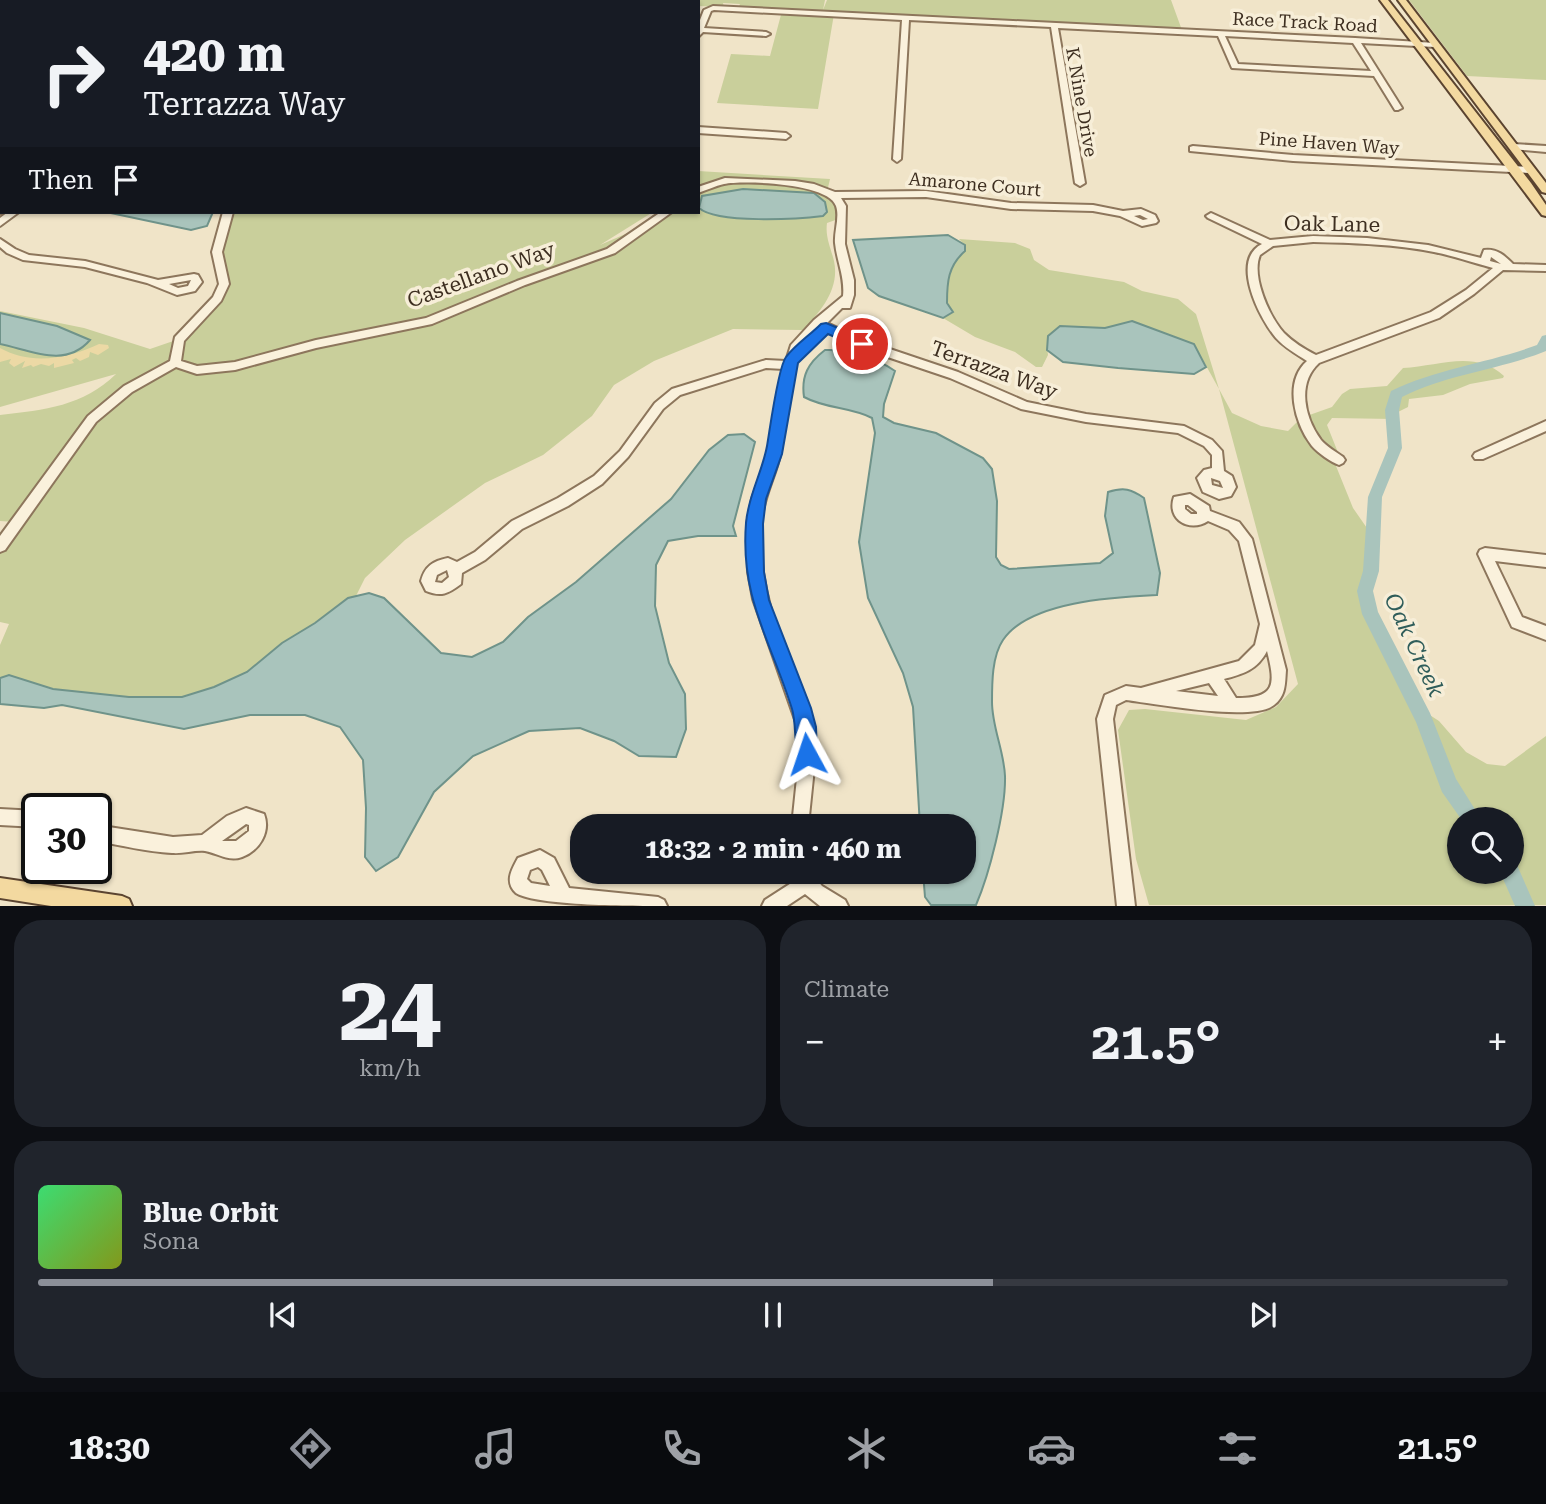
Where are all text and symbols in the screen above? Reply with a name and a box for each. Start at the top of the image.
street label: Race Track Road [1232,8,1379,36]
text: 420 m [143,26,285,83]
icon: right [28,28,119,119]
street label: K Nine Drive [1062,46,1102,159]
text: Terrazza Way [143,85,346,123]
street label: Pine Haven Way [1258,128,1400,158]
icon: arrive [107,161,145,199]
text: Then [28,165,93,195]
street label: Amarone Court [908,168,1042,200]
street label: Oak Lane [1284,211,1380,237]
street label: Castellano Way [404,237,559,313]
pin [832,314,892,374]
icon: arrive [843,325,881,363]
street label: Terrazza Way [927,336,1061,404]
water label: Oak Creek [1378,589,1450,702]
position arrow [770,717,844,791]
speed limit sign: 30 [21,793,112,884]
map controls [1447,807,1524,884]
button: search [1447,807,1524,884]
text: 18:32 · 2 min · 460 m [645,834,901,864]
text: 24 [339,956,441,1062]
text: Climate [804,976,889,1003]
text: 21.5° [1091,1011,1221,1072]
text: − [804,1020,825,1064]
text: + [1487,1020,1508,1064]
text: km/h [359,1055,421,1082]
text: Blue Orbit [143,1198,279,1228]
text: Sona [143,1228,199,1255]
icon: previous [264,1296,302,1334]
icon: pause [754,1296,792,1334]
icon: next [1244,1296,1282,1334]
icon: directions [286,1424,335,1473]
icon: music [471,1424,520,1473]
icon: phone [657,1424,706,1473]
icon: climate [842,1424,891,1473]
icon: car [1027,1424,1076,1473]
icon: filters [1213,1424,1262,1473]
text: 18:30 [68,1429,150,1467]
text: 21.5° [1398,1429,1478,1467]

